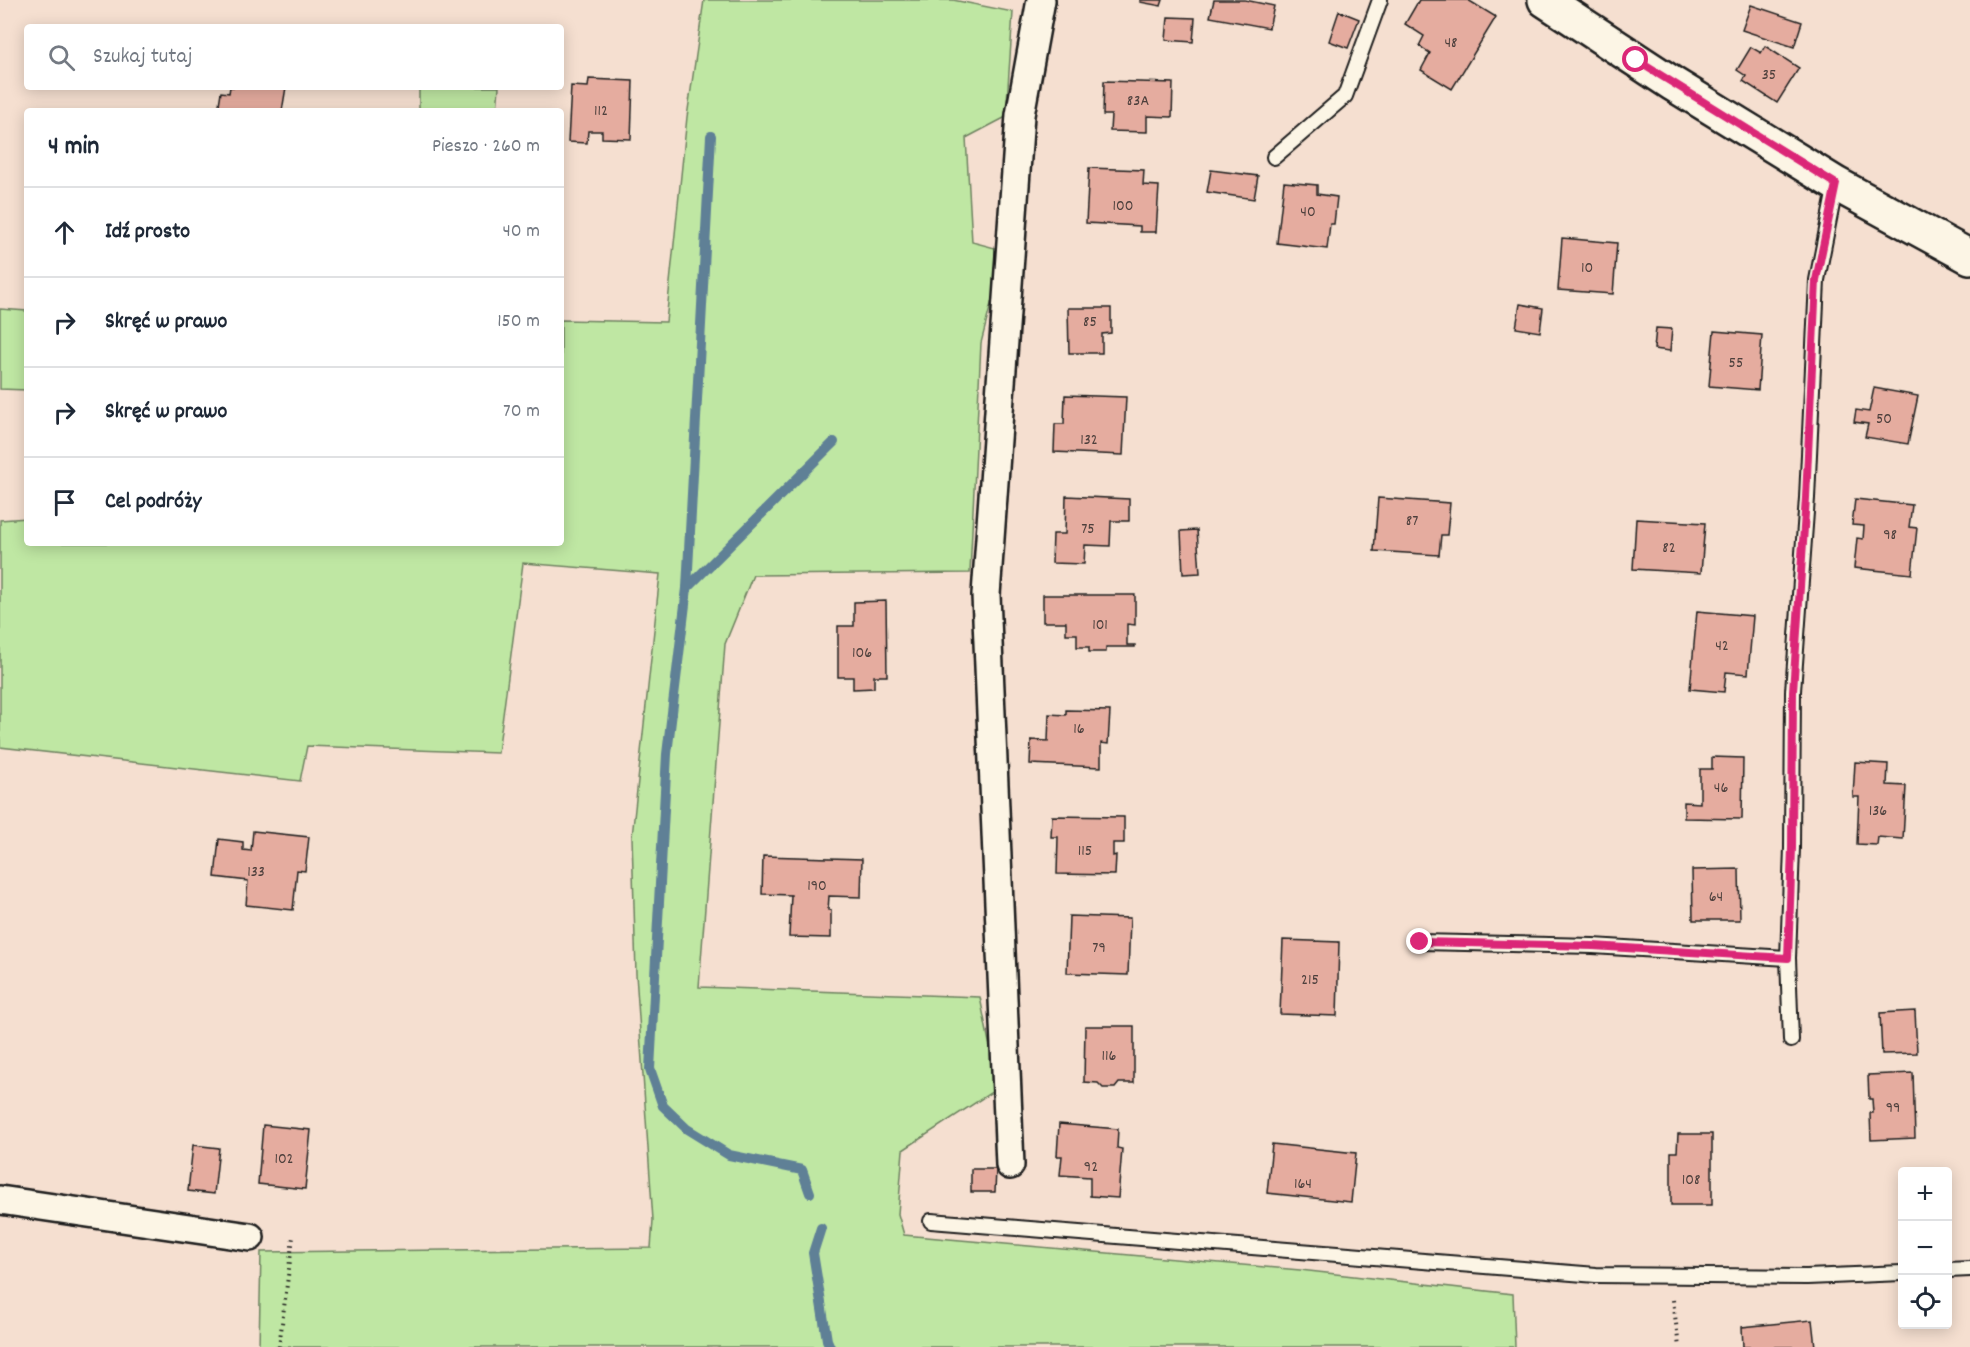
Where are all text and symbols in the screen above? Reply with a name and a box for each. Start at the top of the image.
search box [24,24,564,90]
house number: 48 [1444,32,1458,55]
icon: search [45,41,78,74]
text: Szukaj tutaj [93,42,192,73]
route start [1622,46,1648,72]
house number: 35 [1762,64,1776,87]
house number: 83A [1127,90,1149,113]
house number: 112 [594,100,608,123]
text: 4 min [48,129,99,166]
text: Pieszo · 260 m [432,133,540,161]
house number: 100 [1113,195,1133,218]
house number: 40 [1300,201,1316,224]
icon: ahead [48,216,81,249]
text: Idź prosto [105,217,190,248]
text: 40 m [502,218,540,246]
house number: 10 [1581,257,1593,280]
icon: right [48,306,81,339]
text: Skręć w prawo [105,307,227,338]
text: 150 m [497,308,540,336]
house number: 85 [1083,311,1097,334]
house number: 55 [1729,352,1743,375]
icon: right [48,396,81,429]
text: Skręć w prawo [105,397,227,428]
text: 70 m [503,398,540,426]
house number: 50 [1876,408,1892,431]
house number: 132 [1080,429,1098,452]
icon: arrive [48,486,81,519]
text: Cel podróży [105,487,201,518]
house number: 87 [1406,510,1418,533]
house number: 75 [1081,518,1095,541]
house number: 98 [1883,524,1897,547]
house number: 82 [1662,537,1676,560]
house number: 101 [1092,614,1108,637]
house number: 42 [1715,635,1729,658]
house number: 106 [852,642,872,665]
house number: 16 [1073,718,1085,741]
house number: 46 [1714,777,1728,800]
house number: 136 [1869,800,1887,823]
house number: 115 [1078,840,1092,863]
house number: 133 [247,861,265,884]
house number: 190 [807,875,827,898]
house number: 64 [1709,886,1723,909]
route end [1406,928,1432,954]
house number: 79 [1092,937,1106,960]
house number: 215 [1301,969,1319,992]
house number: 116 [1102,1045,1117,1068]
house number: 99 [1886,1097,1900,1120]
house number: 102 [274,1148,294,1171]
house number: 92 [1084,1156,1098,1179]
map controls [1898,1167,1952,1329]
button: + [1898,1167,1952,1221]
house number: 108 [1682,1169,1700,1192]
house number: 164 [1294,1173,1312,1196]
button: − [1898,1221,1952,1275]
button: locate [1898,1275,1952,1329]

